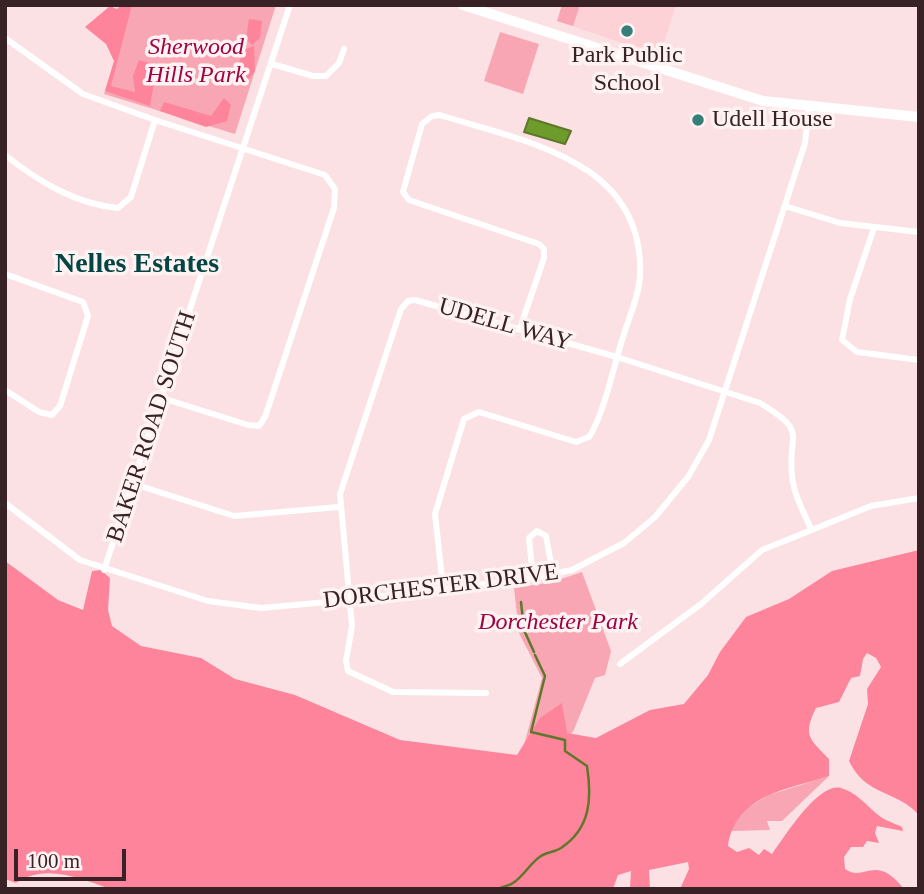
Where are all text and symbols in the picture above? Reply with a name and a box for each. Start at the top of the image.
marker: Park Public School [619,23,635,39]
park label: Sherwood Hills Park [146,34,246,90]
place label: Park Public School [571,42,683,98]
place label: Udell House [712,106,833,134]
marker: Udell House [690,112,706,128]
district label: Nelles Estates [55,248,219,282]
street label: UDELL WAY [435,292,575,358]
street label: BAKER ROAD SOUTH [101,308,203,546]
street label: DORCHESTER DRIVE [322,558,560,616]
park label: Dorchester Park [478,609,638,637]
scale bar [18,834,130,878]
text: 100 m [27,849,80,873]

